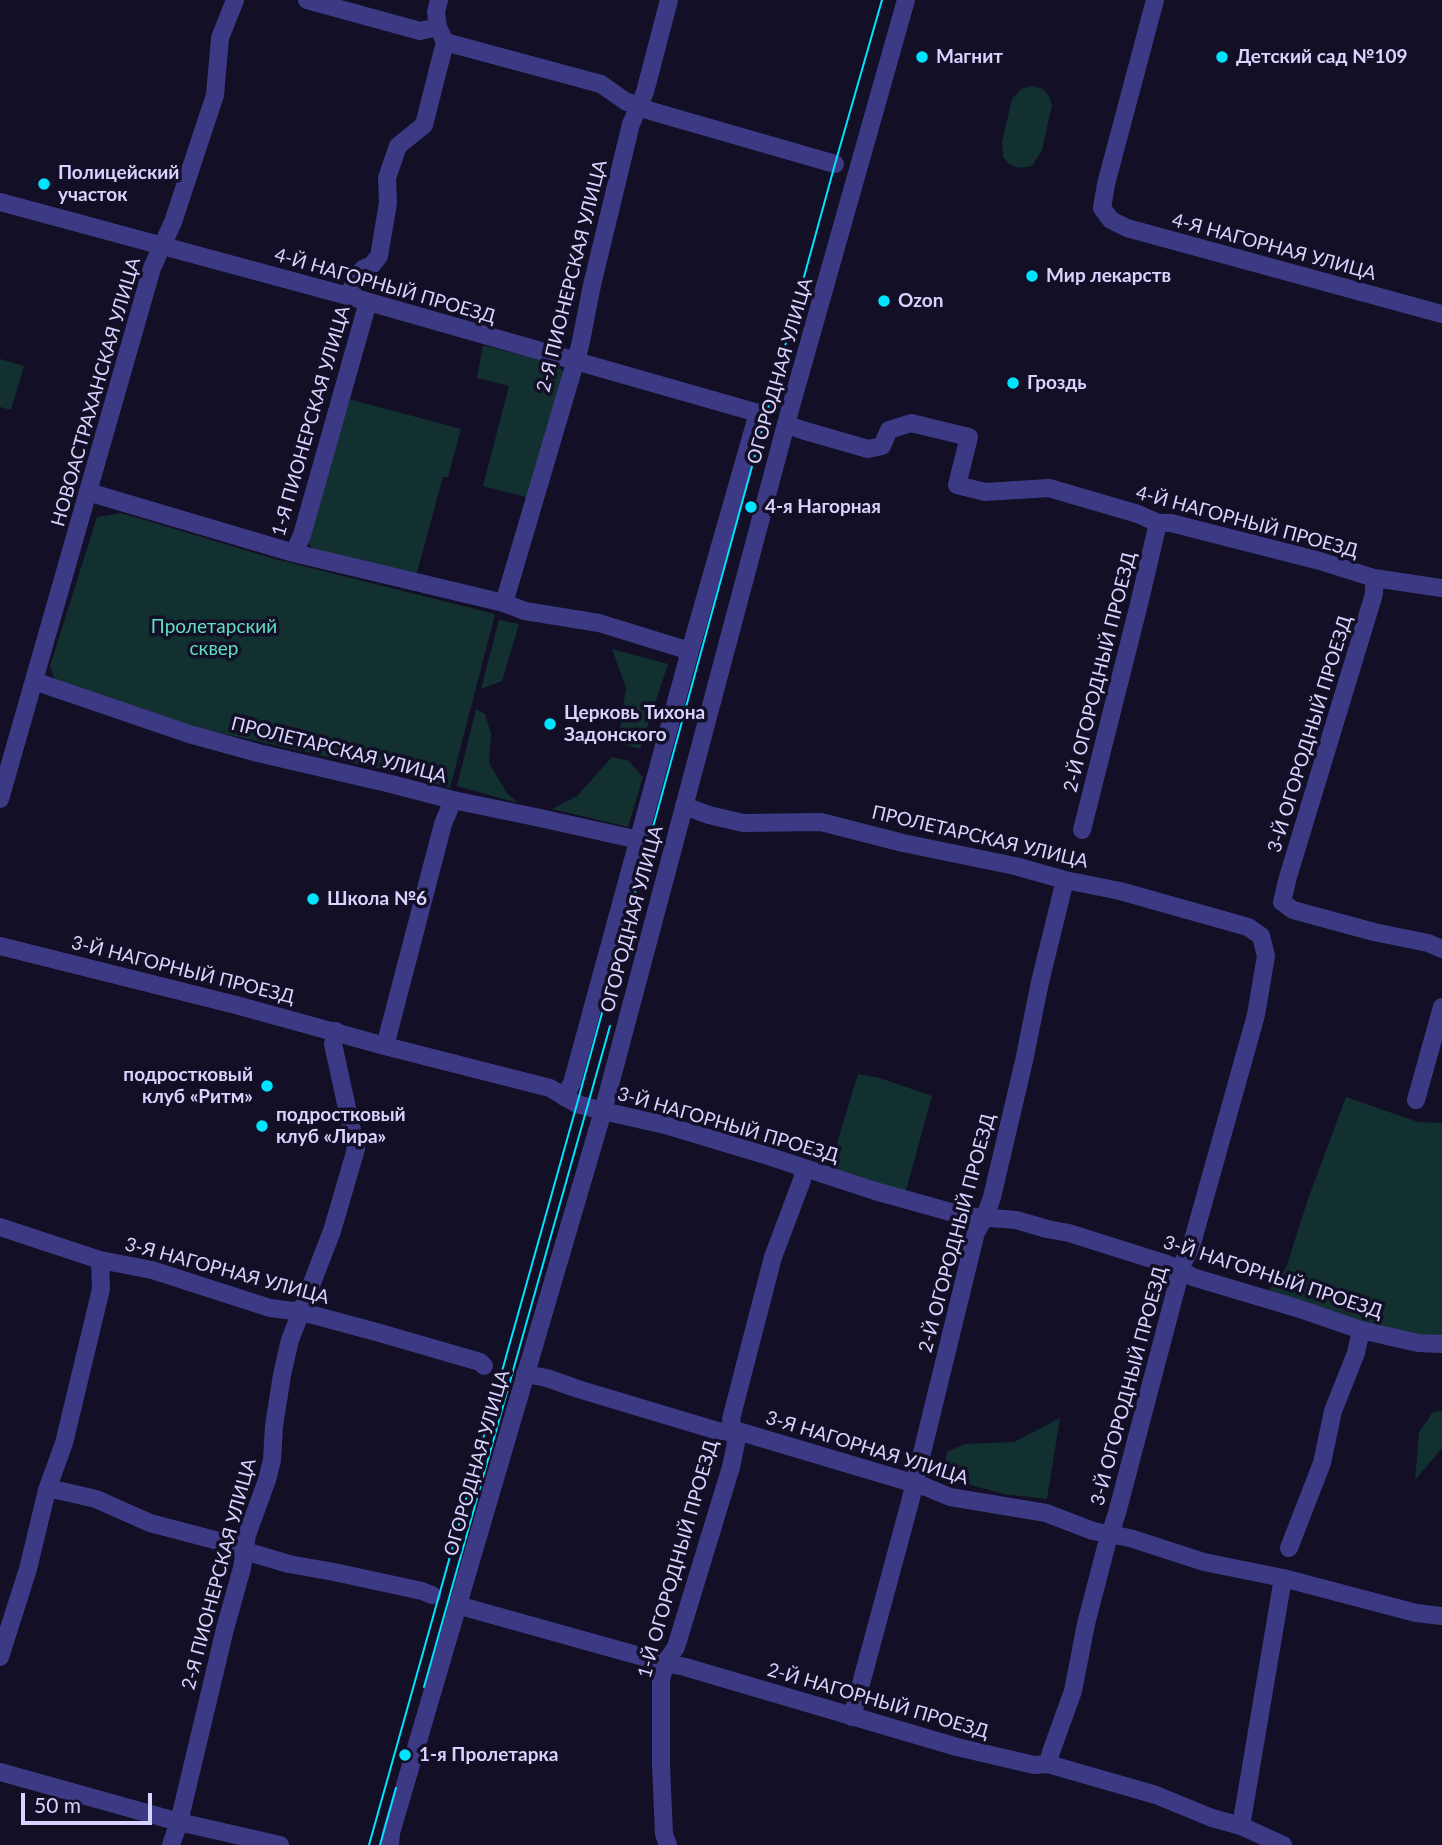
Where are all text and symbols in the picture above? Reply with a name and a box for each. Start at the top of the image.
place label: Магнит [936,46,1003,68]
place label: Детский сад №109 [1236,46,1408,68]
marker: Магнит [914,49,930,65]
marker: Детский сад №109 [1214,49,1230,65]
street label: 2-Я ПИОНЕРСКАЯ УЛИЦА [532,157,612,395]
place label: Полицейский участок [58,162,179,206]
marker: Полицейский участок [36,176,52,192]
street label: 4-Я НАГОРНАЯ УЛИЦА [1169,209,1379,285]
street label: 4-Й НАГОРНЫЙ ПРОЕЗД [272,243,498,329]
street label: НОВОАСТРАХАНСКАЯ УЛИЦА [47,255,145,529]
place label: Мир лекарств [1046,265,1171,287]
marker: Мир лекарств [1024,268,1040,284]
street label: ОГОРОДНАЯ УЛИЦА [743,275,817,467]
place label: Ozon [898,290,943,312]
marker: Ozon [876,293,892,309]
street label: 1-Я ПИОНЕРСКАЯ УЛИЦА [267,303,355,539]
place label: Гроздь [1027,372,1086,394]
marker: Гроздь [1005,375,1021,391]
street label: 4-Й НАГОРНЫЙ ПРОЕЗД [1133,481,1361,563]
place label: 4-я Нагорная [765,496,881,518]
marker: 4-я Нагорная [743,499,759,515]
street label: 2-Й ОГОРОДНЫЙ ПРОЕЗД [1059,550,1141,794]
street label: 3-Й ОГОРОДНЫЙ ПРОЕЗД [1263,613,1357,855]
park label: Пролетарский сквер [151,616,277,660]
place label: Церковь Тихона Задонского [564,702,705,746]
street label: ПРОЛЕТАРСКАЯ УЛИЦА [229,712,449,788]
marker: Церковь Тихона Задонского [542,716,558,732]
street label: ПРОЛЕТАРСКАЯ УЛИЦА [869,801,1091,873]
street label: ОГОРОДНАЯ УЛИЦА [596,823,668,1015]
place label: Школа №6 [327,888,427,910]
marker: Школа №6 [305,891,321,907]
street label: 3-Й НАГОРНЫЙ ПРОЕЗД [69,931,297,1009]
place label: подростковый клуб «Ритм» [123,1064,253,1108]
marker: подростковый клуб «Ритм» [259,1078,275,1094]
street label: 3-Й НАГОРНЫЙ ПРОЕЗД [615,1082,841,1168]
place label: подростковый клуб «Лира» [276,1104,406,1148]
street label: 2-Й ОГОРОДНЫЙ ПРОЕЗД [914,1111,1000,1355]
marker: подростковый клуб «Лира» [254,1118,270,1134]
street label: 3-Й НАГОРНЫЙ ПРОЕЗД [1160,1231,1386,1323]
street label: 3-Я НАГОРНАЯ УЛИЦА [122,1233,332,1309]
street label: 3-Й ОГОРОДНЫЙ ПРОЕЗД [1086,1264,1172,1508]
street label: ОГОРОДНАЯ УЛИЦА [440,1367,514,1559]
street label: 3-Я НАГОРНАЯ УЛИЦА [763,1406,971,1490]
street label: 1-Й ОГОРОДНЫЙ ПРОЕЗД [633,1437,723,1681]
street label: 2-Я ПИОНЕРСКАЯ УЛИЦА [177,1456,261,1692]
street label: 2-Й НАГОРНЫЙ ПРОЕЗД [765,1658,991,1744]
place label: 1-я Пролетарка [419,1744,558,1766]
marker: 1-я Пролетарка [397,1747,413,1763]
scale bar [24,1778,156,1822]
text: 50 m [34,1792,81,1817]

